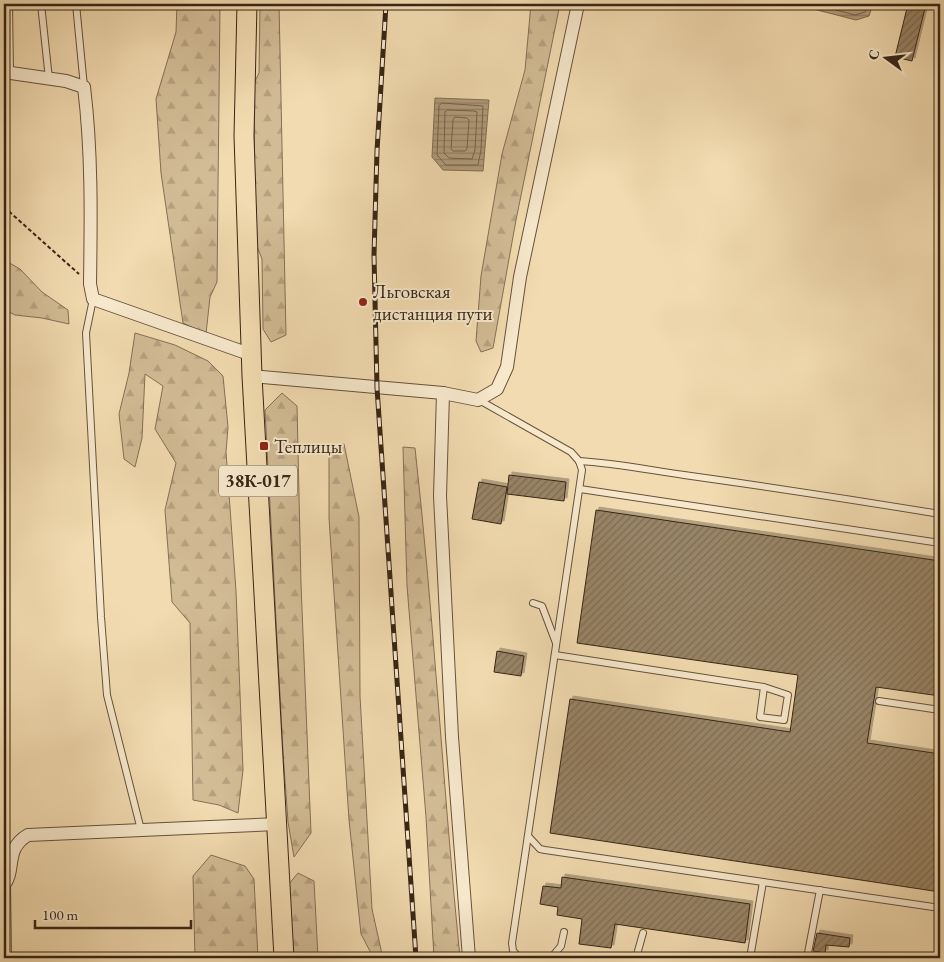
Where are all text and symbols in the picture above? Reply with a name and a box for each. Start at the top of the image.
north arrow [862,32,912,82]
text: С [863,47,883,62]
place label: Льговская дистанция пути [373,279,492,326]
marker: Льговская дистанция пути [357,296,369,308]
place label: Теплицы [274,434,343,459]
marker: Теплицы [258,440,270,452]
road number: 38К-017 [219,466,297,496]
scale bar [35,897,191,929]
text: 100 m [42,905,79,924]

